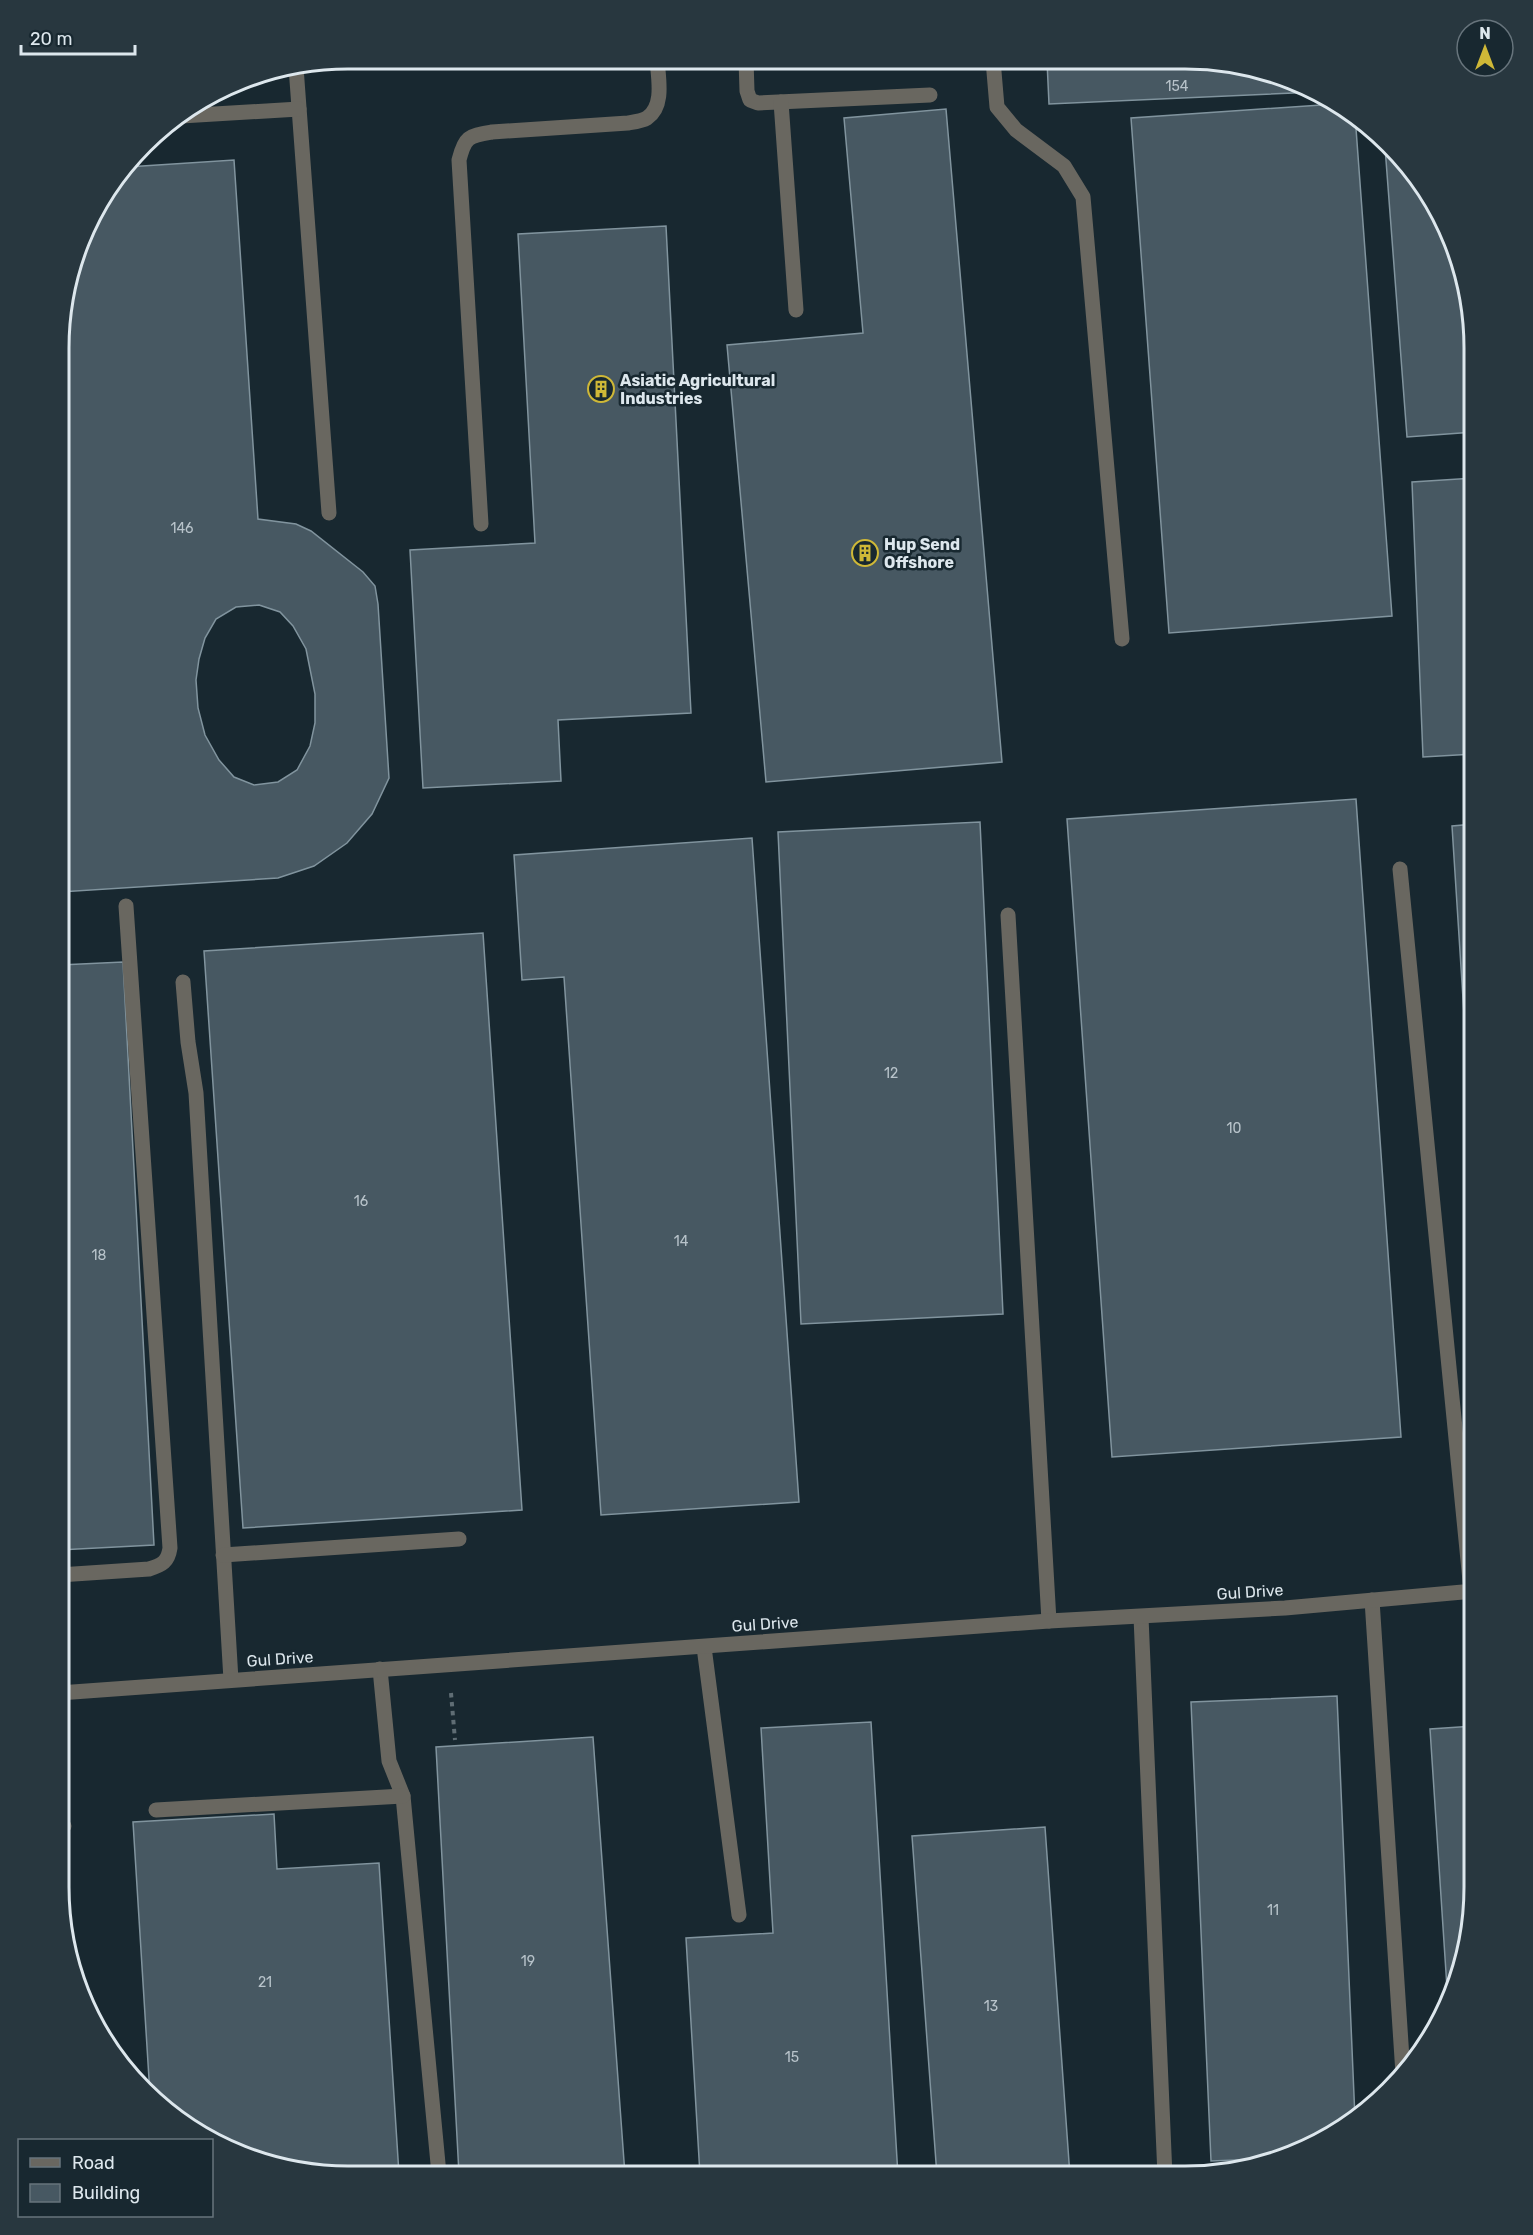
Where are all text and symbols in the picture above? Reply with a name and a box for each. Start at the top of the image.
scale bar [21,18,135,56]
north arrow [1455,18,1515,78]
text: N [1479,24,1491,43]
text: 20 m [30,28,72,50]
house number: 154 [1165,78,1189,95]
place label: Asiatic Agricultural Industries [620,371,775,408]
building icon: Asiatic Agricultural Industries [586,374,616,404]
house number: 146 [170,520,194,537]
place label: Hup Send Offshore [884,535,960,572]
building icon: Hup Send Offshore [850,538,880,568]
house number: 12 [884,1065,898,1082]
house number: 10 [1227,1120,1242,1137]
house number: 16 [354,1193,368,1210]
house number: 14 [674,1233,689,1250]
house number: 18 [92,1247,107,1264]
street label: Gul Drive [1216,1580,1284,1604]
street label: Gul Drive [731,1612,799,1636]
street label: Gul Drive [246,1647,314,1671]
house number: 11 [1267,1902,1279,1919]
house number: 19 [521,1953,535,1970]
house number: 21 [258,1974,272,1991]
house number: 13 [984,1998,998,2015]
house number: 15 [785,2049,799,2066]
legend [18,2139,213,2217]
text: Road [72,2152,115,2174]
text: Building [72,2182,140,2204]

